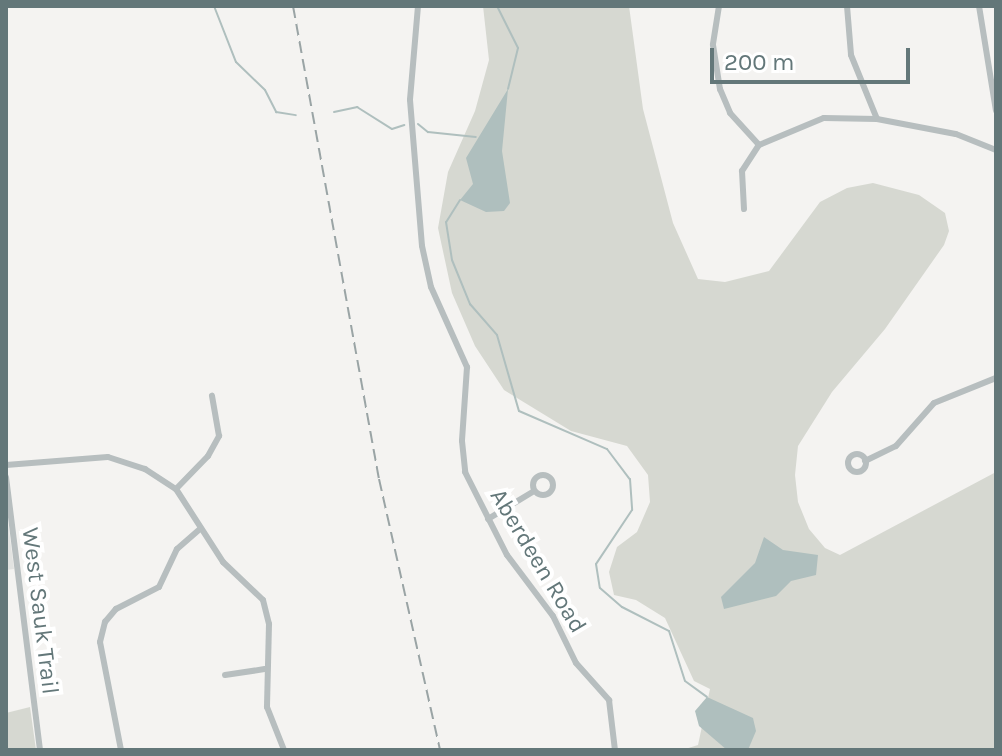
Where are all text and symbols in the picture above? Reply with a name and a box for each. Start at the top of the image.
scale bar [714,32,914,82]
text: 200 m [724,48,795,76]
street label: Aberdeen Road [484,484,592,638]
street label: West Sauk Trail [15,526,65,696]

